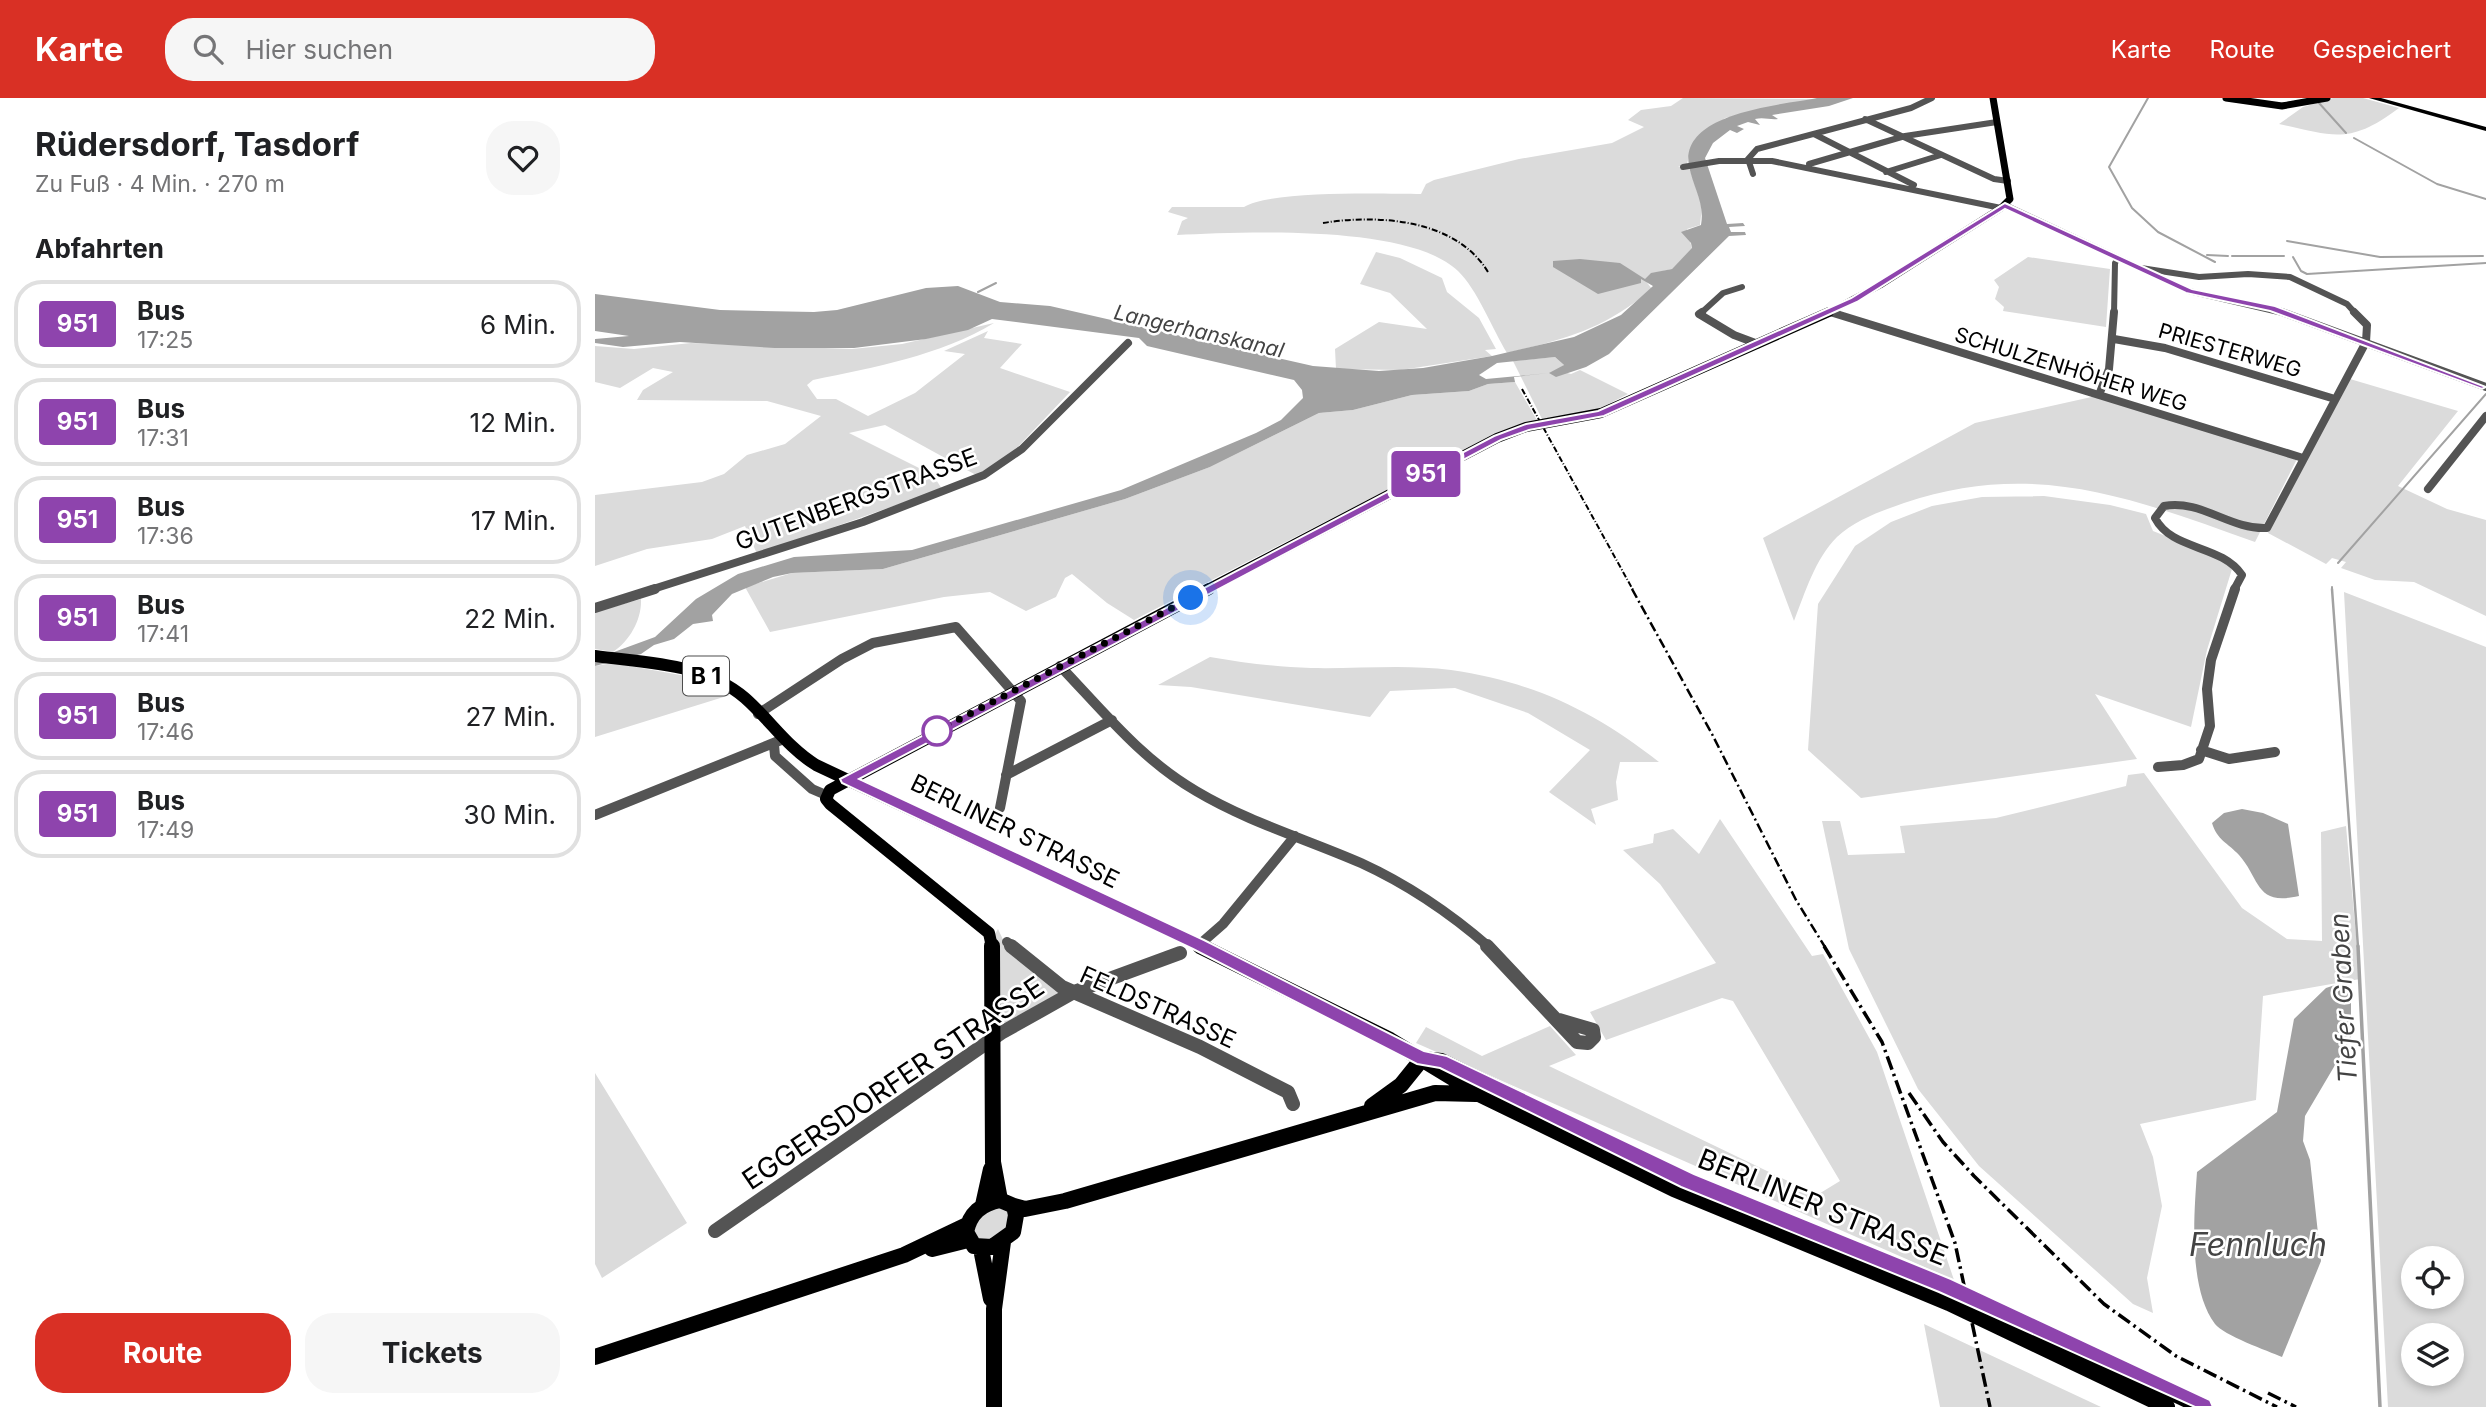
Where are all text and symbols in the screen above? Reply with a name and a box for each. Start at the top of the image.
search box [165,18,655,81]
text: Karte [35,29,123,69]
icon: search [189,30,227,68]
text: Hier suchen [245,34,393,65]
text: Karte [2111,35,2171,64]
text: Route [2209,35,2275,64]
text: Gespeichert [2313,35,2451,64]
button: heart [486,121,560,195]
text: Rüdersdorf, Tasdorf [35,124,359,164]
text: Zu Fuß · 4 Min. · 270 m [35,170,285,198]
text: Abfahrten [35,233,164,264]
text: Bus [137,295,185,326]
water label: Langerhanskanal [1112,299,1287,363]
text: 951 [57,309,98,338]
text: 6 Min. [480,309,556,340]
street label: PRIESTERWEG [2156,318,2304,382]
street label: SCHULZENHÖHER WEG [1952,322,2190,416]
text: 17:25 [137,326,193,354]
text: Bus [137,393,185,424]
text: 951 [57,407,98,436]
text: 12 Min. [470,407,556,438]
text: 17:31 [137,424,189,452]
street label: GUTENBERGSTRASSE [731,442,981,556]
line badge: 951 [1386,451,1466,497]
text: 951 [1405,459,1447,488]
text: Bus [137,491,185,522]
text: 951 [57,505,98,534]
text: 17 Min. [471,505,556,536]
text: 17:36 [137,522,194,550]
your location [1173,580,1208,615]
text: Bus [137,589,185,620]
text: 951 [57,603,98,632]
text: 22 Min. [464,603,556,634]
text: 17:41 [137,620,189,648]
road number: B 1 [683,656,729,696]
text: Bus [137,687,185,718]
text: 951 [57,701,98,730]
text: 27 Min. [465,701,556,732]
unlabelled marker [922,716,952,746]
text: 17:46 [137,718,194,746]
street label: BERLINER STRASSE [906,768,1124,894]
text: Bus [137,785,185,816]
text: 951 [57,799,98,828]
text: 30 Min. [464,799,556,830]
text: 17:49 [137,816,194,844]
water label: Tiefer Graben [2323,912,2363,1084]
street label: FELDSTRASSE [1076,960,1240,1054]
street label: EGGERSDORFER STRASSE [736,969,1050,1197]
street label: BERLINER STRASSE [1693,1141,1953,1273]
water label: Fennluch [2189,1225,2327,1264]
map controls [2401,1246,2464,1386]
button: locate [2401,1246,2464,1309]
button: Route [35,1313,291,1393]
button: Tickets [305,1313,560,1393]
button: layers [2401,1323,2464,1386]

